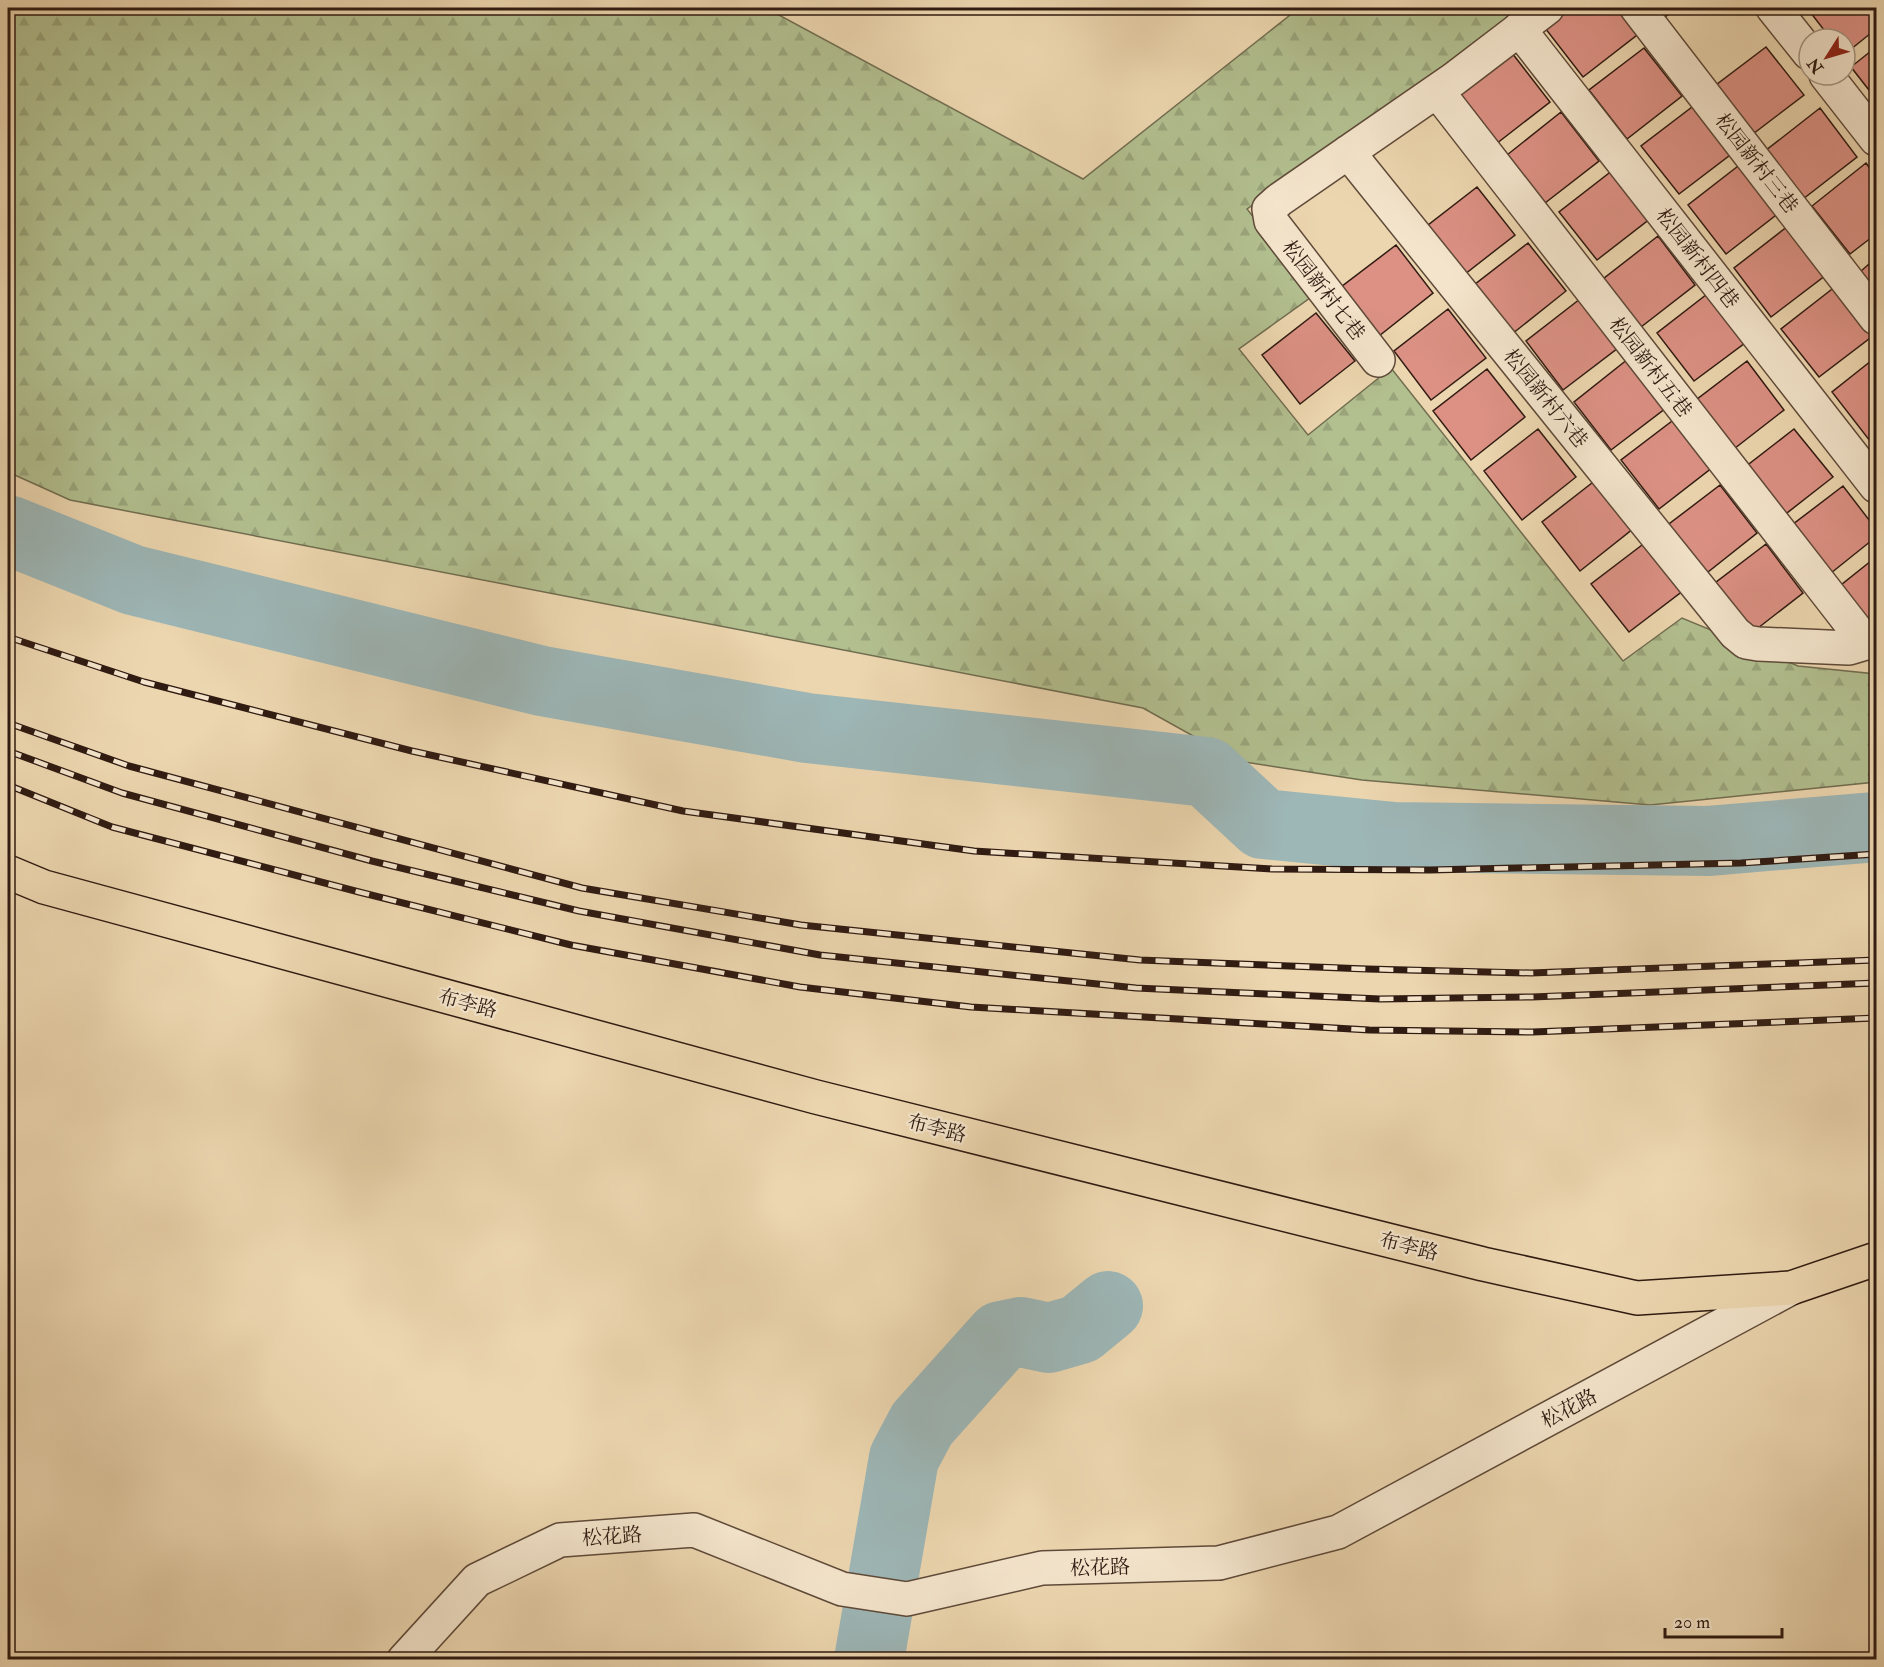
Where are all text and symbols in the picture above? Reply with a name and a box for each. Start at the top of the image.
north arrow [1797,27,1857,87]
text: N [1803,53,1829,78]
street label: 松园新村三巷 [1710,108,1803,218]
street label: 松园新村四巷 [1651,203,1744,313]
street label: 松园新村七巷 [1277,235,1370,345]
street label: 松园新村五巷 [1604,312,1697,422]
street label: 松园新村六巷 [1498,344,1593,453]
street label: 布李路 [436,984,500,1023]
street label: 布李路 [905,1109,969,1148]
street label: 布李路 [1377,1227,1441,1266]
street label: 松花路 [1537,1383,1602,1434]
street label: 松花路 [581,1522,643,1551]
street label: 松花路 [1070,1554,1130,1581]
scale bar [1665,1601,1782,1639]
text: 20 m [1674,1611,1710,1634]

